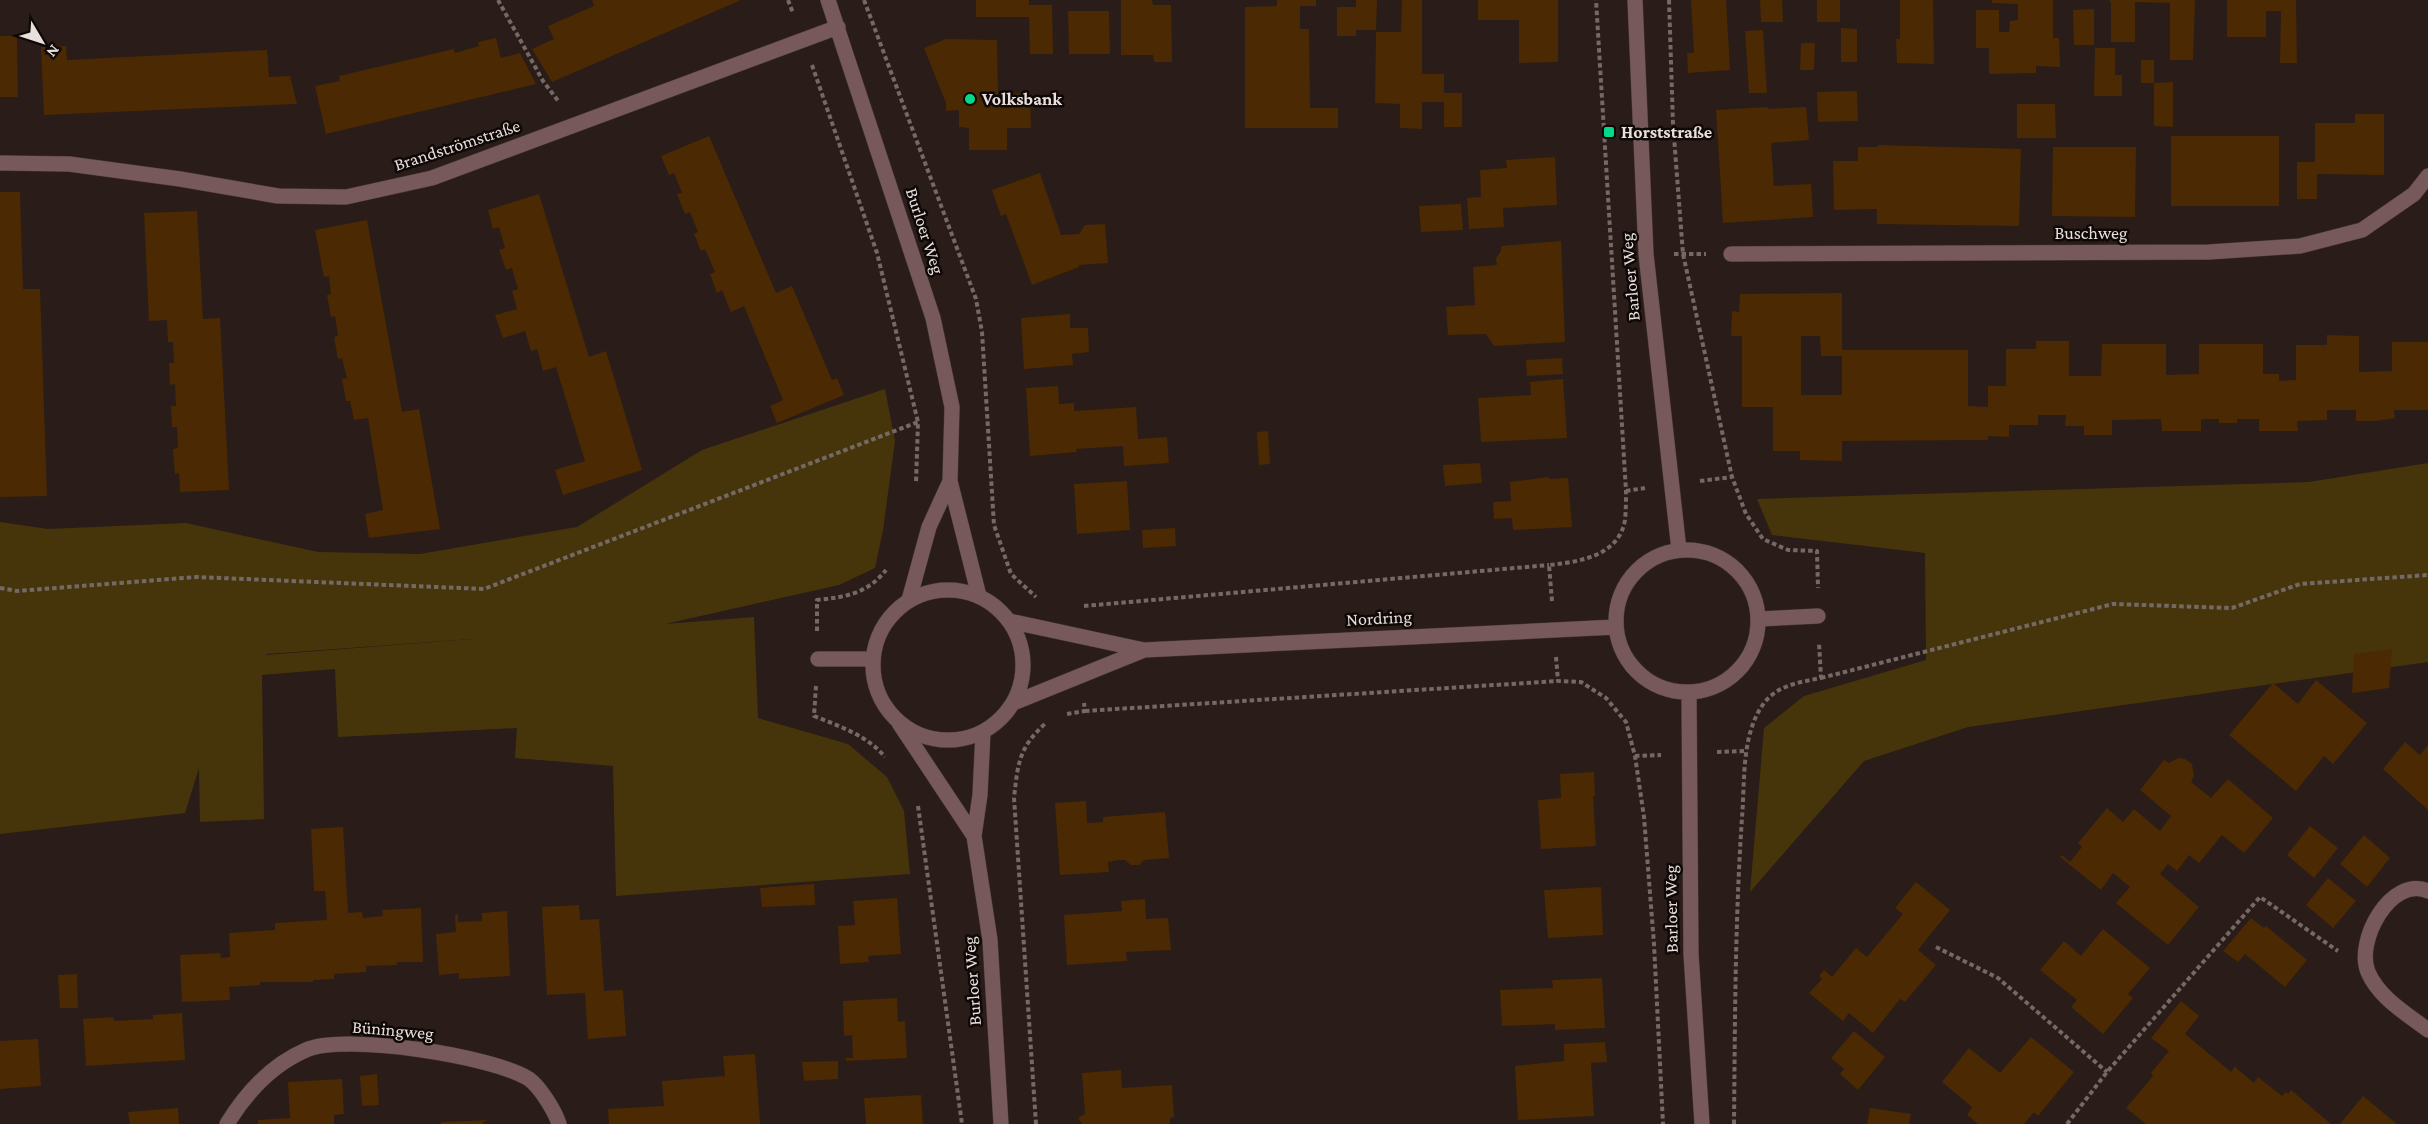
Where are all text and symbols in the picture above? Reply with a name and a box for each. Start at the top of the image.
north arrow [12,12,72,72]
text: N [43,42,63,61]
place label: Volksbank [981,89,1062,109]
marker: Volksbank [963,92,977,106]
street label: Brandströmstraße [392,115,523,175]
place label: Horststraße [1621,122,1712,142]
marker: Horststraße [1602,125,1616,139]
street label: Burloer Weg [902,185,948,277]
street label: Buschweg [2054,223,2128,243]
street label: Barloer Weg [1616,232,1644,322]
street label: Nordring [1346,606,1413,630]
street label: Barloer Weg [1660,864,1682,953]
street label: Burloer Weg [959,935,985,1026]
street label: Büningweg [351,1016,435,1044]

